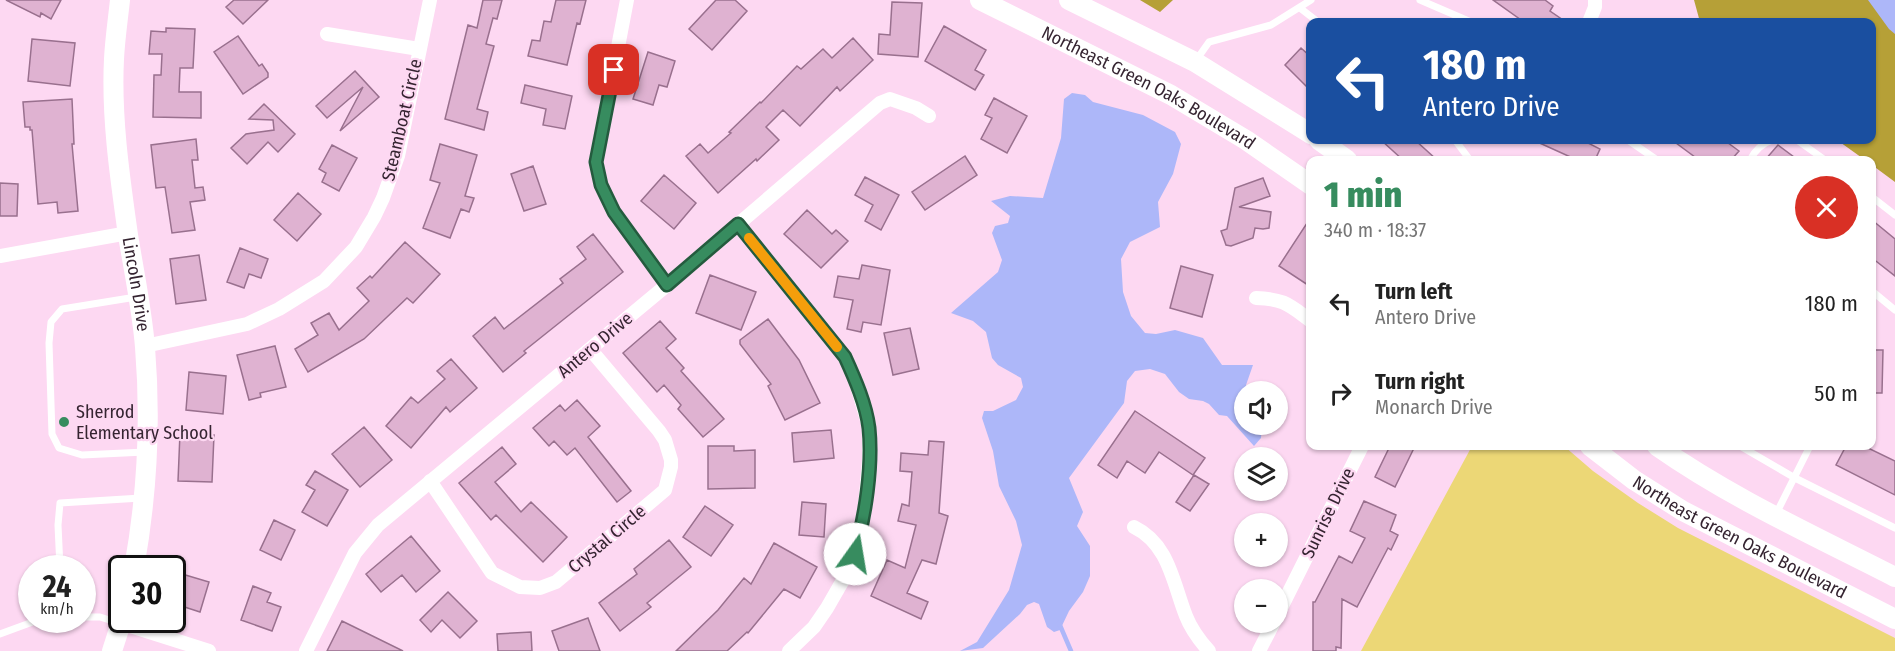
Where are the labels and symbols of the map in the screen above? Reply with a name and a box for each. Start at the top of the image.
street label: Northeast Green Oaks Boulevard [1038,21,1260,154]
pin [588,44,639,95]
street label: Steamboat Circle [377,57,427,183]
street label: Lincoln Drive [117,235,154,333]
street label: Antero Drive [553,307,637,383]
place label: Sherrod Elementary School [76,401,213,444]
marker: Sherrod Elementary School [57,415,71,429]
street label: Sunrise Drive [1297,464,1359,562]
street label: Northeast Green Oaks Boulevard [1629,471,1850,603]
street label: Crystal Circle [564,500,650,578]
position arrow [823,522,887,586]
speed limit sign: 30 [108,555,186,633]

